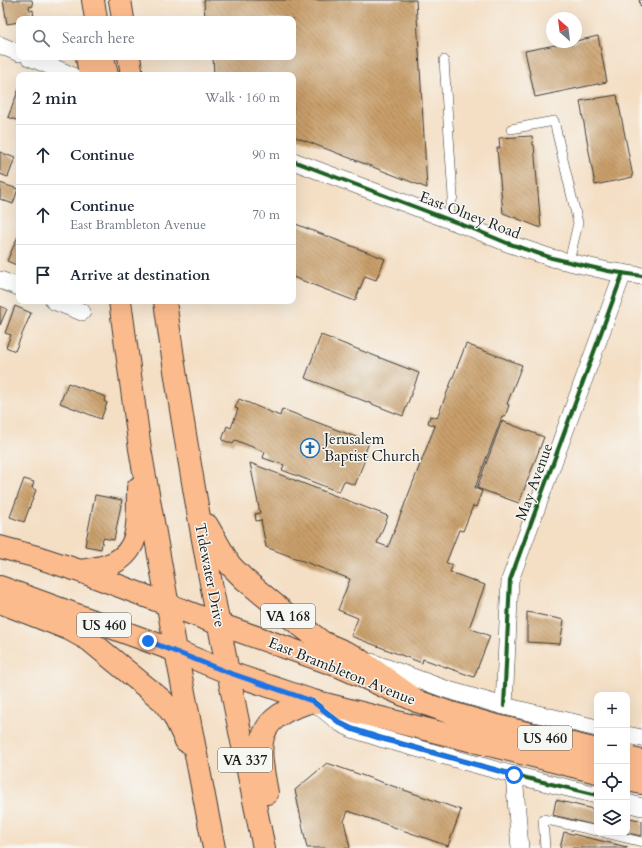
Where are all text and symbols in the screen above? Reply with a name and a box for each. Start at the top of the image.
north arrow [546,12,582,48]
search box [16,16,296,60]
icon: search [30,27,52,49]
text: Search here [62,28,135,48]
text: 2 min [32,87,77,110]
text: Walk · 160 m [205,89,280,107]
icon: ahead [32,144,54,166]
text: Continue [70,145,135,165]
text: 90 m [252,146,280,164]
street label: East Olney Road [417,187,523,243]
text: Continue [70,196,135,216]
icon: ahead [32,204,54,226]
text: 70 m [252,206,280,224]
text: East Brambleton Avenue [70,216,206,234]
icon: arrive [32,264,54,286]
text: Arrive at destination [70,265,210,285]
place label: Jerusalem Baptist Church [322,429,421,466]
church icon: Jerusalem Baptist Church [299,437,321,459]
street label: May Avenue [511,440,557,524]
street label: Tidewater Drive [190,521,230,629]
road number: VA 168 [261,604,315,628]
road number: US 460 [77,613,131,637]
route end [139,632,157,650]
street label: East Brambleton Avenue [265,632,419,710]
map controls [594,692,630,836]
button: + [594,692,630,728]
road number: US 460 [518,726,572,750]
button: − [594,728,630,764]
road number: VA 337 [218,748,272,772]
button: locate [594,764,630,800]
route start [505,766,523,784]
button: layers [594,800,630,836]

